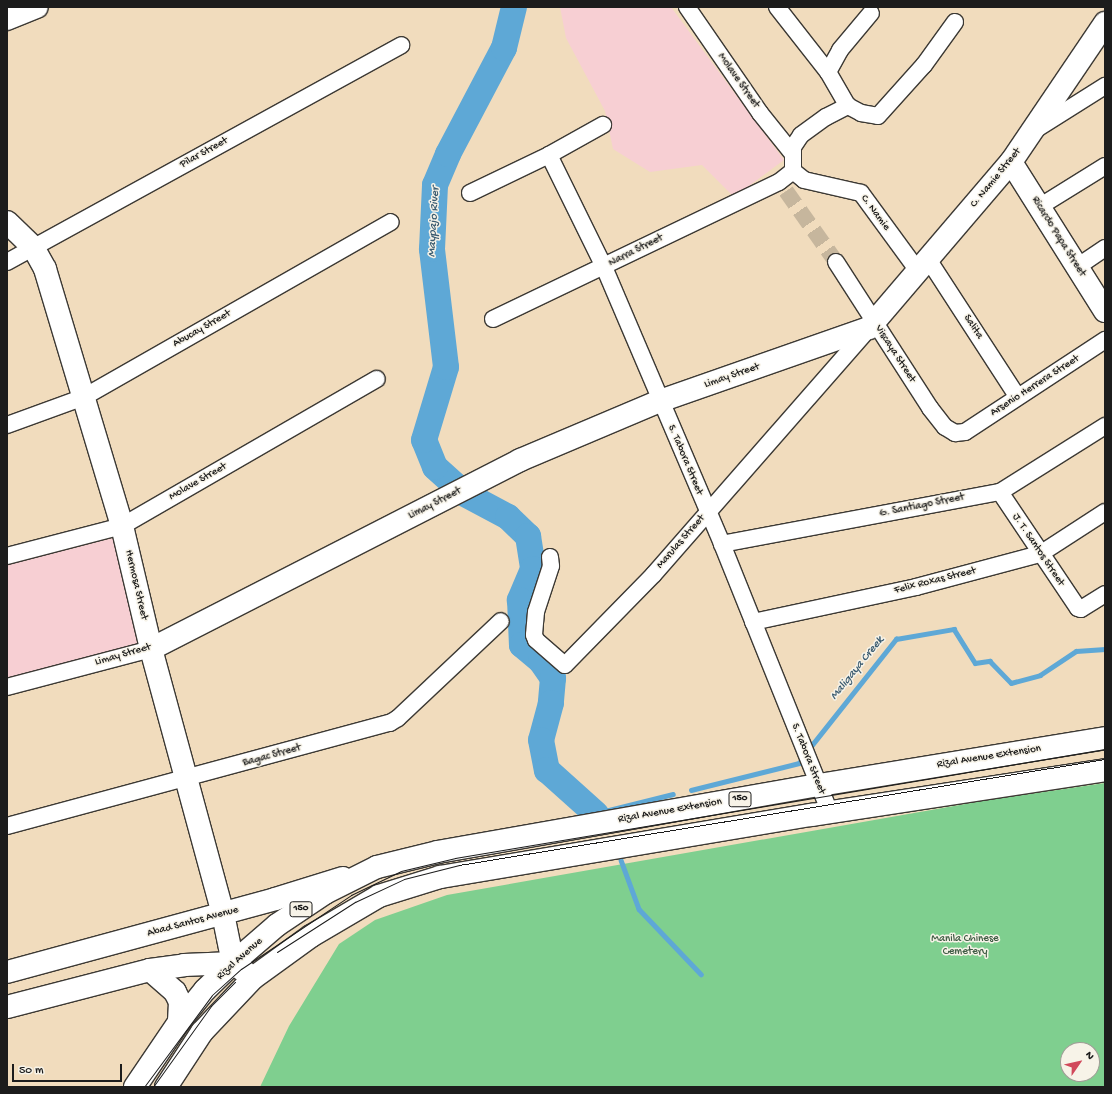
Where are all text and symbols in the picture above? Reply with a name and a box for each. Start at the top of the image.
street label: Molave Street [714,51,762,111]
street label: Pilar Street [178,134,230,172]
street label: C. Namie Street [968,145,1024,211]
water label: Maypajo River [426,186,444,258]
street label: C. Namie [857,193,893,233]
street label: Ricardo Papa Street [1028,194,1088,280]
street label: Narra Street [607,232,665,270]
street label: Abucay Street [171,307,233,351]
street label: Salita [960,312,986,342]
street label: Viscaya Street [872,323,918,385]
street label: Arsenio Herrera Street [988,352,1082,420]
street label: Limay Street [703,360,761,392]
street label: S. Tabora Street [664,423,706,497]
street label: Molave Street [167,460,229,504]
street label: Limay Street [406,485,464,523]
street label: G. Santiago Street [878,491,966,521]
street label: J. T. Santos Street [1009,511,1067,589]
street label: Marulas Street [654,512,708,572]
street label: Hermosa Street [122,549,150,621]
street label: Felix Roxas Street [893,564,977,598]
water label: Maligaya Creek [828,634,888,704]
street label: Limay Street [93,641,153,669]
street label: S. Tabora Street [788,722,828,796]
street label: Bagac Street [241,742,303,770]
street label: Rizal Avenue Extension [936,742,1042,772]
road number: 150 [728,791,752,807]
street label: Rizal Avenue Extension [617,795,723,827]
road number: 150 [289,901,313,917]
street label: Abad Santos Avenue [146,903,240,941]
park label: Manila Chinese Cemetery [931,933,999,959]
street label: Rizal Avenue [214,935,266,983]
north arrow [1060,1042,1100,1082]
text: N [1082,1050,1096,1062]
scale bar [14,1056,124,1082]
text: 50 m [19,1064,44,1078]

